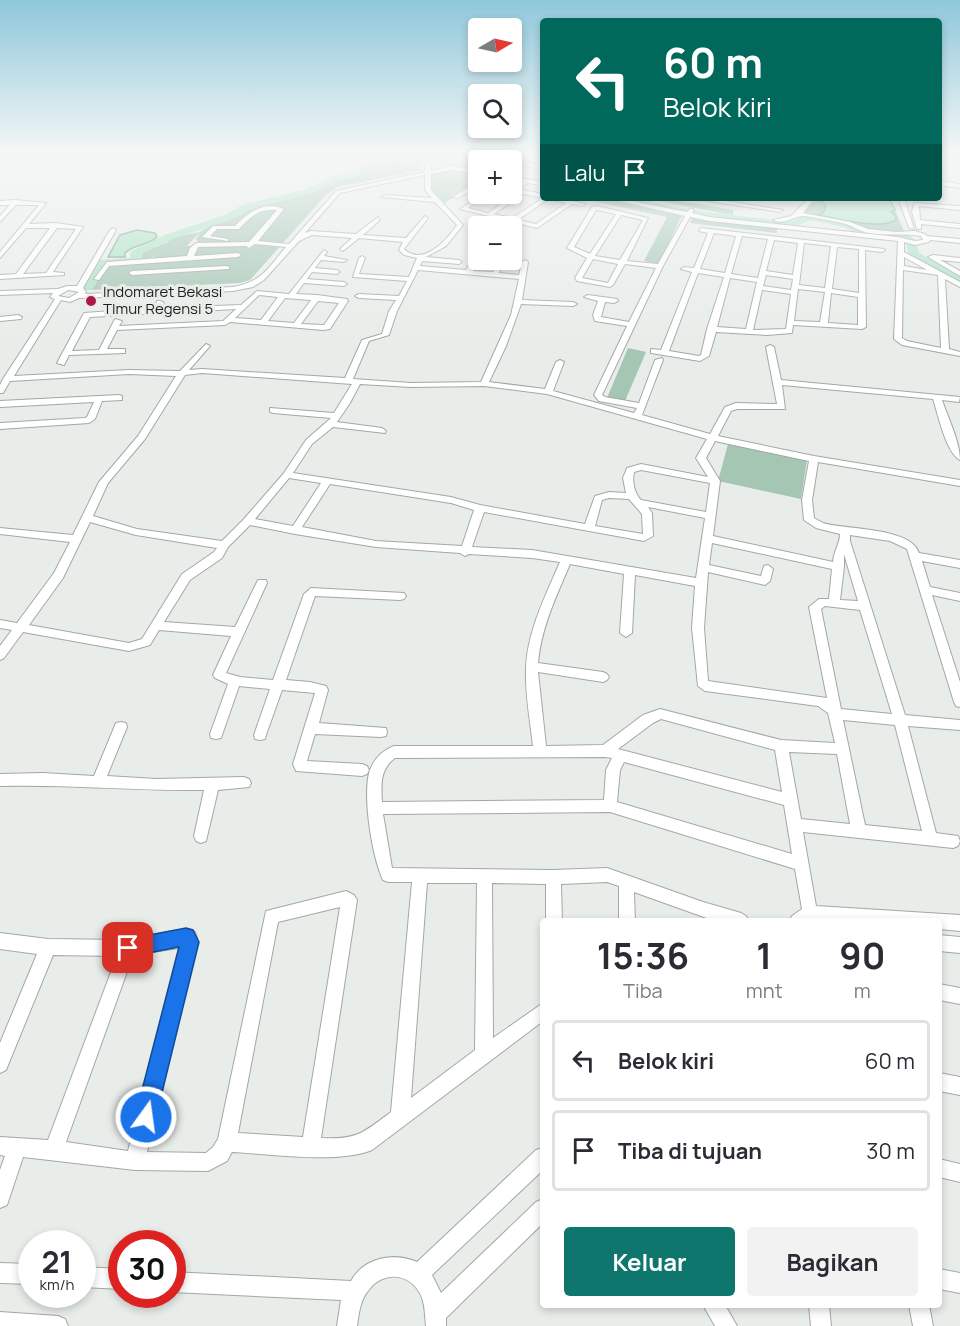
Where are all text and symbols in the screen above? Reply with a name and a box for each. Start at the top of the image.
north arrow [468,18,522,72]
map controls [468,18,522,270]
text: 60 m [663,33,763,91]
icon: left [564,42,642,120]
button: search [468,84,522,138]
text: Belok kiri [663,88,772,125]
button: + [468,150,522,204]
icon: arrive [618,156,651,189]
text: Lalu [564,158,606,188]
button: − [468,216,522,270]
place label: Indomaret Bekasi TImur Regensi 5 [103,281,222,319]
marker: Indomaret Bekasi TImur Regensi 5 [84,294,98,308]
pin [102,922,153,973]
icon: arrive [111,931,144,964]
text: 15:36 [597,931,689,980]
text: 1 [756,931,772,980]
text: 90 [839,931,885,980]
text: Tiba [623,977,663,1004]
text: mnt [746,977,783,1004]
text: m [854,977,871,1004]
icon: left [567,1044,600,1077]
text: Belok kiri [618,1046,714,1076]
text: 60 m [865,1046,915,1076]
position arrow [114,1085,178,1149]
icon: arrive [567,1134,600,1167]
text: Tiba di tujuan [618,1136,762,1166]
text: 30 m [866,1136,915,1166]
button: Keluar [564,1227,735,1296]
button: Bagikan [747,1227,918,1296]
speed limit sign: 30 [108,1230,186,1308]
text: 21 [41,1241,73,1282]
text: km/h [40,1274,74,1295]

